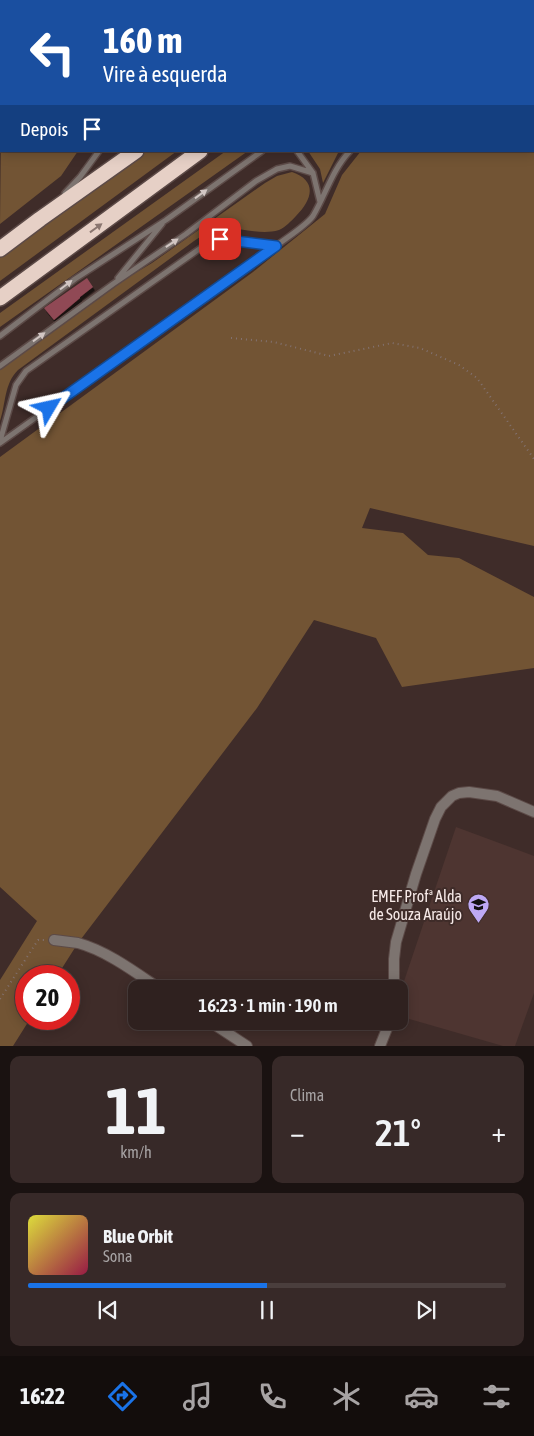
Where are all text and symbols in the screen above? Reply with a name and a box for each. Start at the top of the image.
icon: left [20,20,85,85]
text: 160 m [103,20,182,60]
text: Vire à esquerda [103,61,228,87]
icon: arrive [78,115,106,143]
text: Depois [20,118,68,140]
one-way arrow [194,189,207,200]
pin [199,218,241,260]
one-way arrow [89,223,103,233]
icon: arrive [206,225,234,253]
one-way arrow [165,238,179,248]
one-way arrow [59,280,73,290]
one-way arrow [32,332,46,342]
position arrow [22,381,74,433]
place label: EMEF Profª Alda de Souza Araújo [369,887,462,924]
school or university icon: EMEF Profª Alda de Souza Araújo [466,893,490,924]
speed limit sign: 20 [15,965,80,1030]
text: 16:23 · 1 min · 190 m [198,994,338,1016]
text: 11 [105,1073,167,1148]
text: Clima [290,1086,324,1104]
text: 21° [375,1111,421,1154]
text: − [290,1116,305,1148]
text: + [491,1116,506,1148]
text: km/h [120,1143,152,1161]
text: Blue Orbit [103,1225,173,1247]
text: Sona [103,1247,132,1265]
icon: previous [94,1296,122,1324]
icon: pause [253,1296,281,1324]
icon: next [412,1296,440,1324]
icon: directions [105,1379,140,1414]
icon: music [180,1379,215,1414]
icon: phone [255,1379,290,1414]
icon: climate [329,1379,364,1414]
icon: car [404,1379,439,1414]
icon: filters [479,1379,514,1414]
text: 16:22 [20,1383,65,1409]

